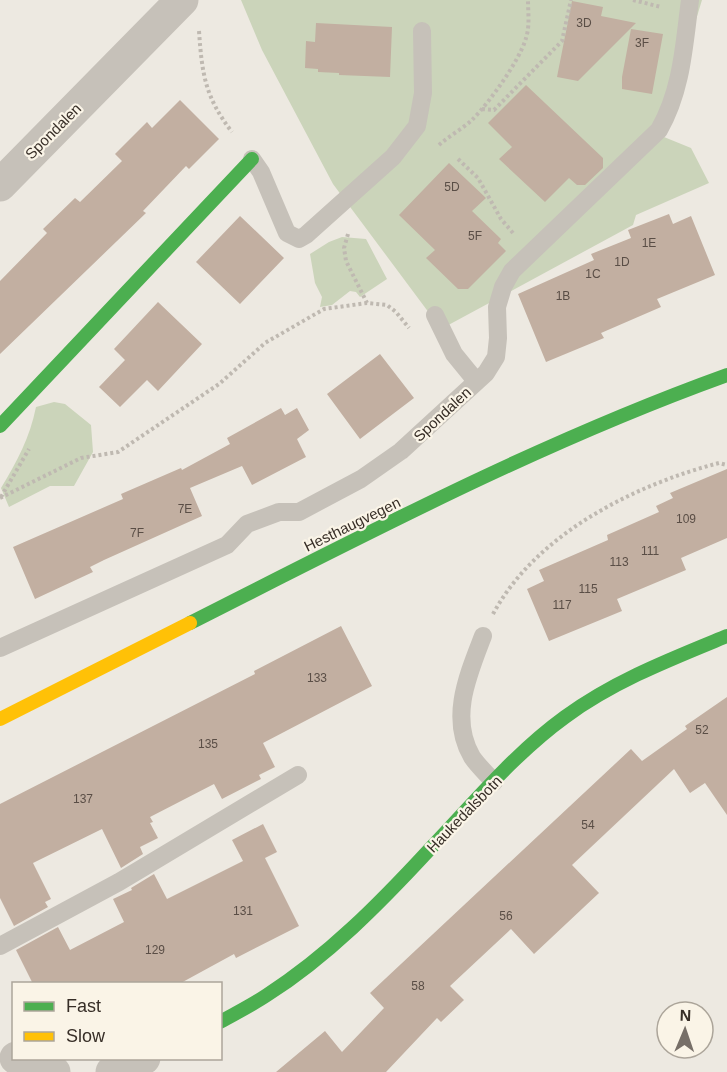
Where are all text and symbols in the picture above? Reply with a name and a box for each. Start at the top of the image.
house number: 3D [576,16,592,30]
house number: 3F [635,36,649,50]
street label: Spondalen [22,100,84,162]
house number: 5D [444,180,460,194]
house number: 5F [468,229,482,243]
house number: 1E [642,236,656,250]
house number: 1D [614,255,630,269]
house number: 1C [585,267,601,281]
house number: 1B [556,289,570,303]
street label: Spondalen [410,383,474,445]
street label: Hesthaugvegen [301,493,403,555]
house number: 7E [178,502,192,516]
house number: 109 [676,512,696,526]
house number: 7F [130,526,144,540]
house number: 111 [641,544,659,558]
house number: 113 [609,555,629,569]
house number: 115 [578,582,598,596]
house number: 117 [552,598,572,612]
house number: 133 [307,671,327,685]
house number: 52 [695,723,709,737]
house number: 135 [198,737,218,751]
street label: Haukedalsbotn [423,772,505,856]
house number: 137 [73,792,93,806]
house number: 54 [581,818,595,832]
house number: 131 [233,904,253,918]
house number: 56 [499,909,513,923]
house number: 129 [145,943,165,957]
house number: 58 [411,979,425,993]
legend [12,982,222,1060]
text: Fast [66,996,101,1016]
north arrow [655,1000,715,1060]
text: N [679,1007,692,1024]
text: Slow [66,1026,106,1046]

